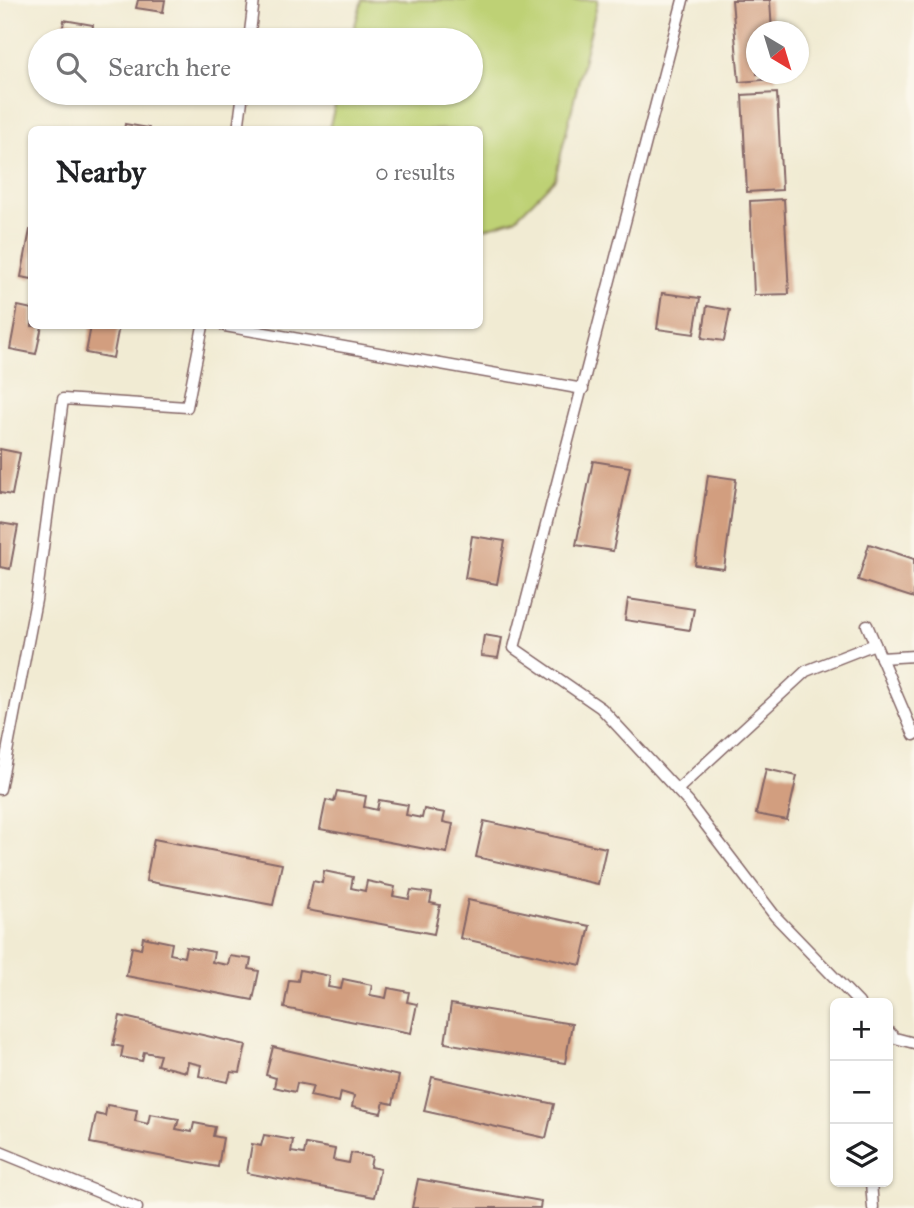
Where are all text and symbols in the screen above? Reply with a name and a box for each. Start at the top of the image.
north arrow [746,21,809,84]
search box [28,28,483,105]
icon: search [52,48,90,86]
text: Search here [108,51,231,83]
text: Nearby [56,154,146,190]
text: 0 results [375,158,455,186]
map controls [830,998,893,1187]
button: + [830,998,893,1061]
button: − [830,1061,893,1124]
button: layers [830,1124,893,1187]

